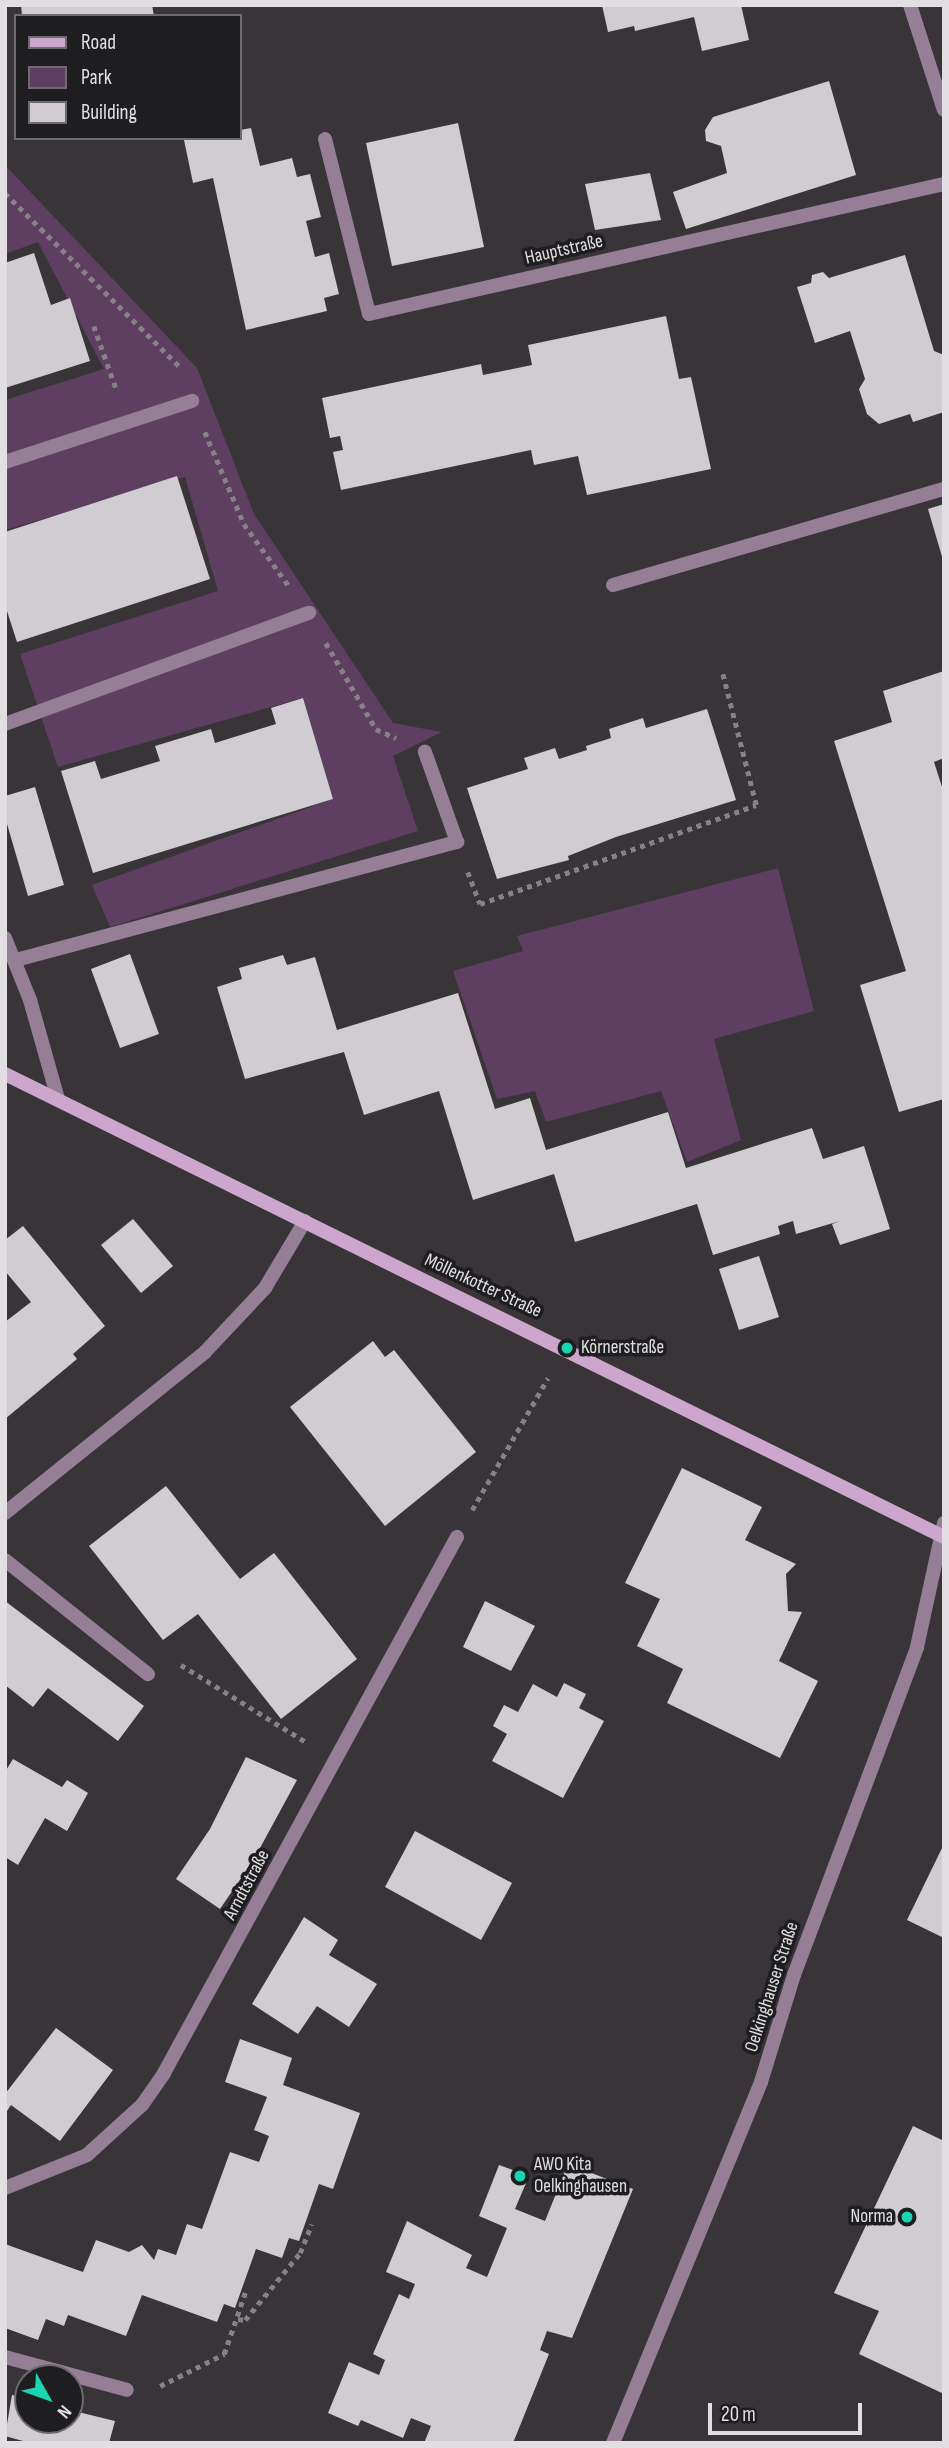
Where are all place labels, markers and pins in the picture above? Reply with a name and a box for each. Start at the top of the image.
place label: Körnerstraße [581,1337,664,1359]
marker: Körnerstraße [559,1340,575,1356]
place label: AWO Kita Oelkinghausen [534,2154,627,2198]
marker: AWO Kita Oelkinghausen [512,2168,528,2184]
place label: Norma [850,2206,893,2228]
marker: Norma [899,2209,915,2225]

